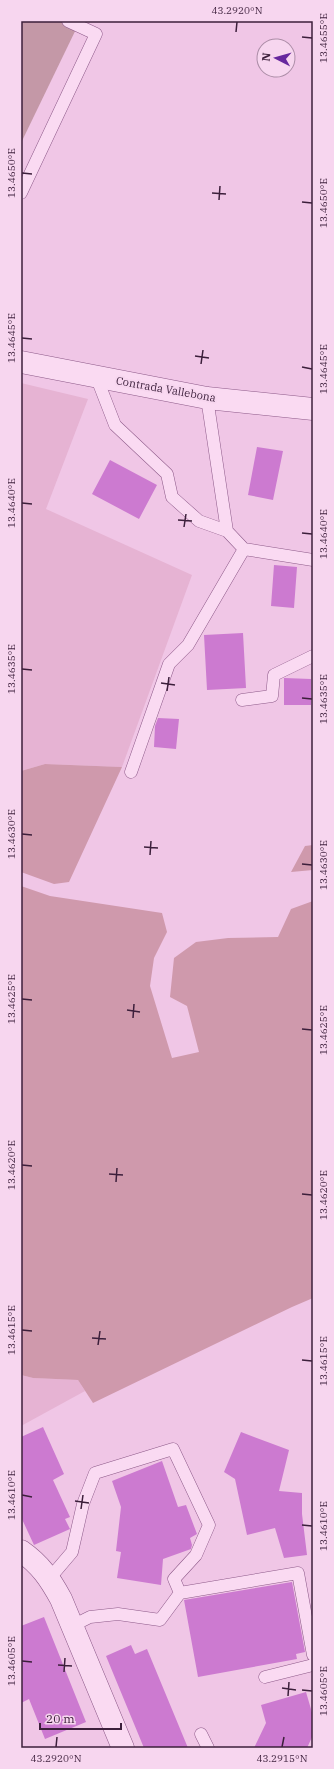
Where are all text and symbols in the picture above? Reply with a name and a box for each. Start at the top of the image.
text: 43.2920°N [211,4,263,17]
text: 13.4655°E [317,13,330,63]
north arrow [256,38,296,78]
text: N [259,52,274,62]
text: 13.4650°E [5,148,18,198]
text: 13.4650°E [317,178,330,228]
text: 13.4645°E [5,313,18,363]
text: 13.4645°E [317,344,330,394]
street label: Contrada Vallebona [115,373,217,405]
text: 13.4640°E [5,478,18,528]
text: 13.4640°E [317,509,330,559]
text: 13.4635°E [5,644,18,694]
text: 13.4635°E [317,674,330,724]
text: 13.4630°E [5,809,18,859]
text: 13.4630°E [317,840,330,890]
text: 13.4625°E [5,974,18,1024]
text: 13.4625°E [317,1005,330,1055]
text: 13.4620°E [5,1140,18,1190]
text: 13.4620°E [317,1170,330,1220]
text: 13.4615°E [5,1305,18,1355]
text: 13.4615°E [317,1336,330,1386]
text: 13.4610°E [5,1470,18,1520]
text: 13.4610°E [317,1501,330,1551]
text: 13.4605°E [5,1636,18,1686]
text: 13.4605°E [317,1666,330,1716]
scale bar [40,1705,121,1731]
text: 20 m [46,1711,75,1726]
text: 43.2920°N [30,1752,82,1765]
text: 43.2915°N [256,1752,308,1765]

